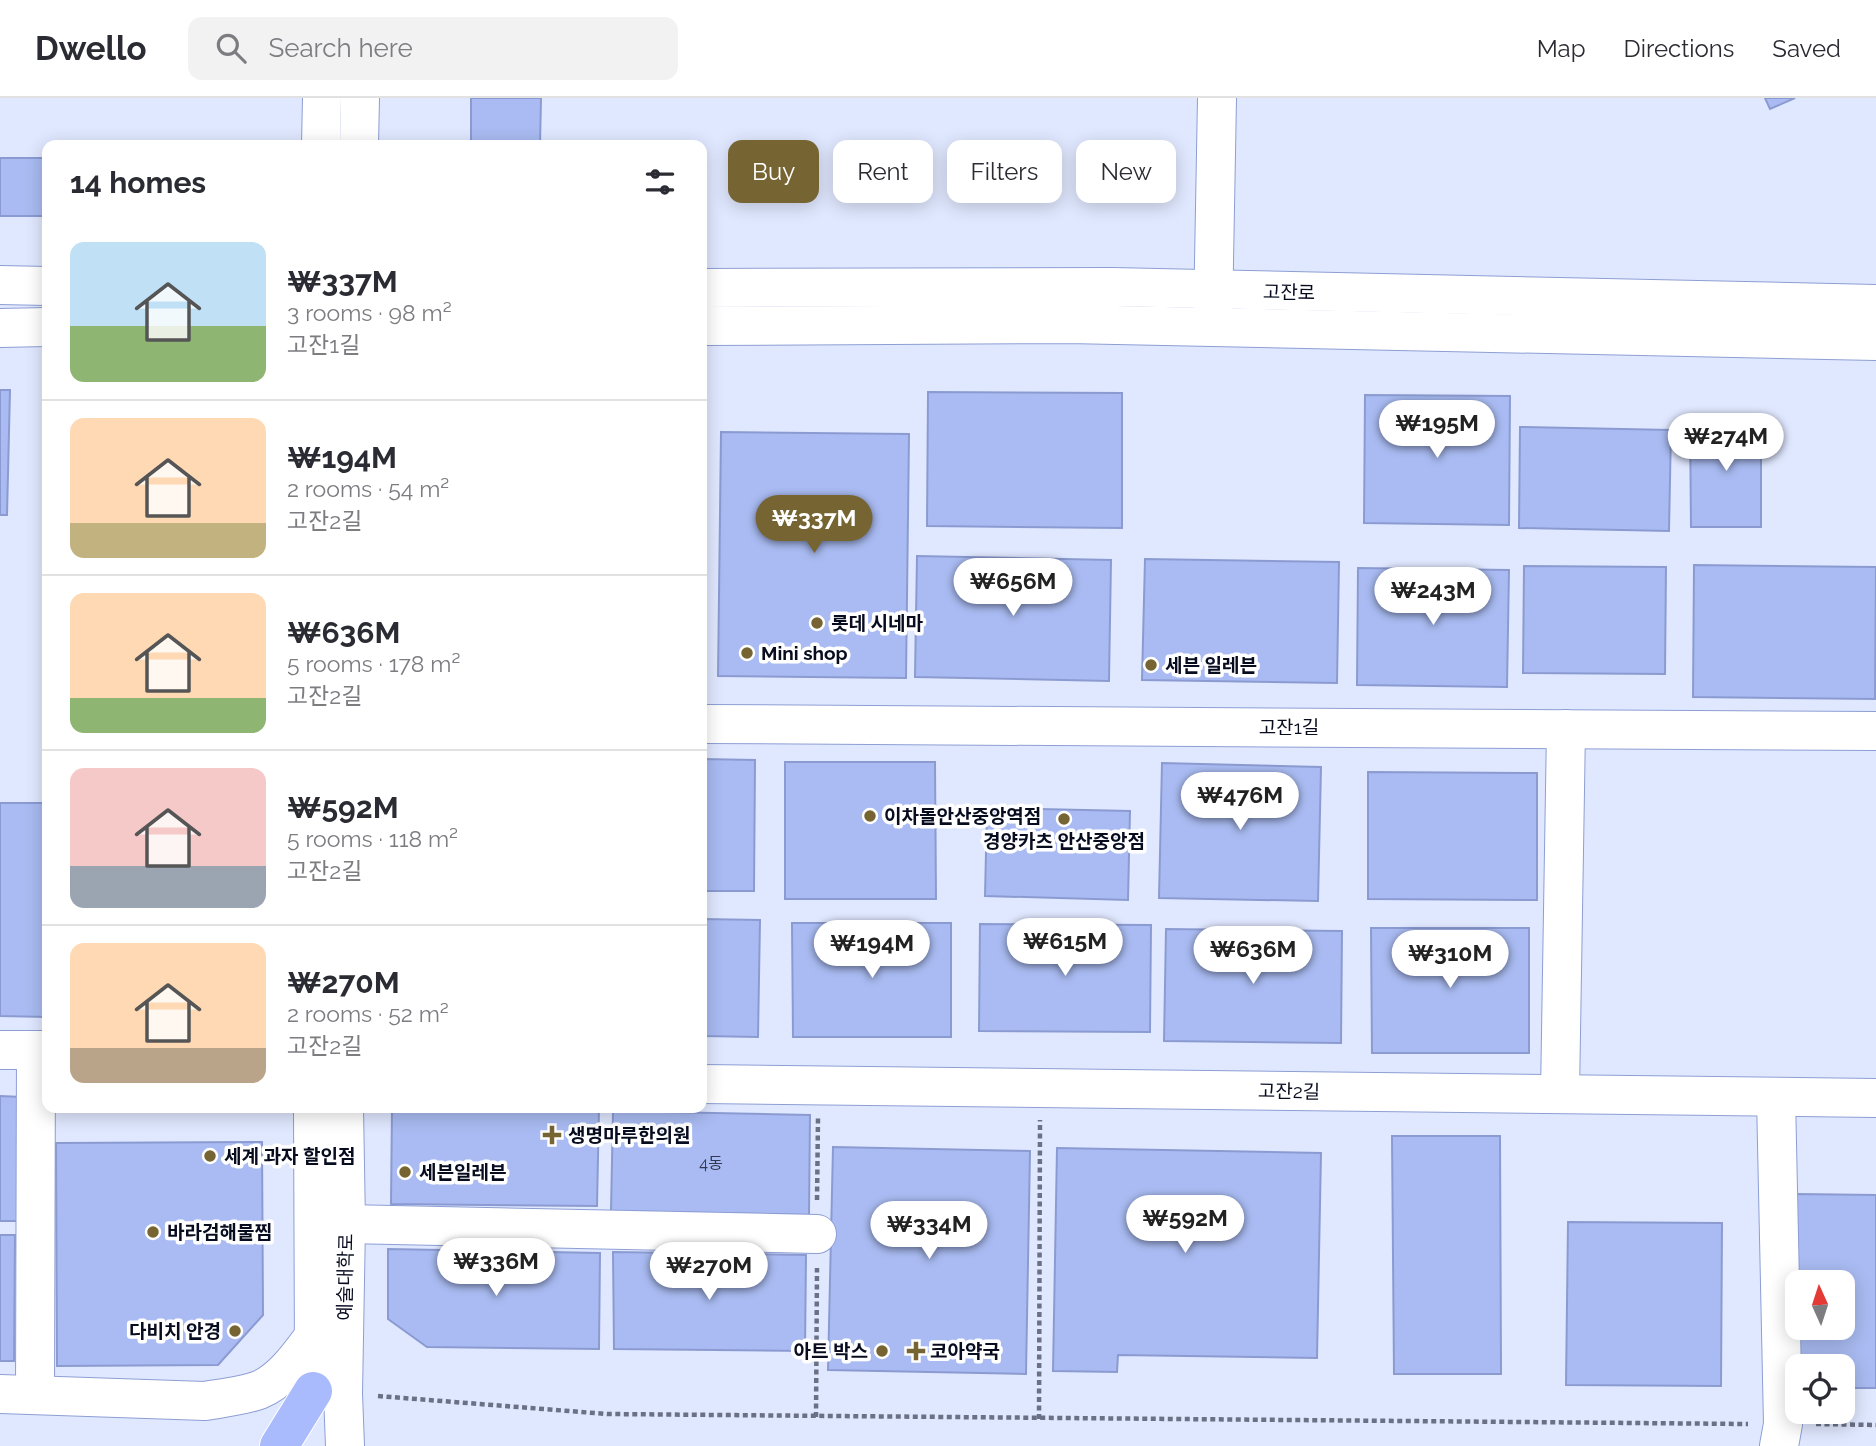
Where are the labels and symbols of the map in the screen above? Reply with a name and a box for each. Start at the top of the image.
street label: 고잔로 [1263,281,1315,303]
pin: ₩195M [1388,400,1486,460]
pin: ₩274M [1677,414,1775,473]
pin: ₩337M [765,496,863,555]
pin: ₩656M [964,559,1062,618]
pin: ₩243M [1384,568,1482,627]
place label: 롯데 시네마 [831,612,923,634]
marker: 롯데 시네마 [809,615,825,631]
place label: Mini shop [761,642,848,664]
marker: Mini shop [739,645,755,661]
place label: 세븐 일레븐 [1165,654,1257,676]
marker: 세븐 일레븐 [1143,657,1159,673]
street label: 고잔1길 [1259,716,1319,738]
pin: ₩476M [1191,772,1289,832]
place label: 이차돌안산중앙역점 [884,805,1041,827]
marker: 이차돌안산중앙역점 [862,808,878,824]
marker: 경양카츠 안산중앙점 [1056,811,1072,827]
place label: 경양카츠 안산중앙점 [983,830,1145,852]
pin: ₩615M [1016,918,1114,978]
pin: ₩194M [823,920,921,980]
pin: ₩636M [1204,926,1302,986]
pin: ₩310M [1401,930,1499,990]
street label: 고잔2길 [1258,1079,1320,1103]
place label: 생명마루한의원 [568,1124,690,1146]
marker: 생명마루한의원 [542,1125,562,1145]
place label: 세계 과자 할인점 [224,1145,355,1167]
marker: 세계 과자 할인점 [202,1148,218,1164]
house number: 4동 [699,1154,723,1173]
place label: 세븐일레븐 [419,1161,506,1183]
marker: 세븐일레븐 [397,1164,413,1180]
pin: ₩592M [1136,1196,1234,1255]
pin: ₩334M [880,1202,978,1261]
place label: 바라검해물찜 [167,1221,272,1243]
marker: 바라검해물찜 [145,1224,161,1240]
street label: 예술대학로 [333,1233,357,1321]
pin: ₩336M [447,1238,545,1298]
pin: ₩270M [660,1242,758,1302]
north arrow [1785,1270,1855,1340]
place label: 다비치 안경 [129,1320,221,1342]
marker: 다비치 안경 [227,1323,243,1339]
place label: 아트 박스 [794,1340,868,1362]
place label: 코아약국 [930,1340,1000,1362]
marker: 아트 박스 [874,1343,890,1359]
marker: 코아약국 [908,1343,924,1359]

